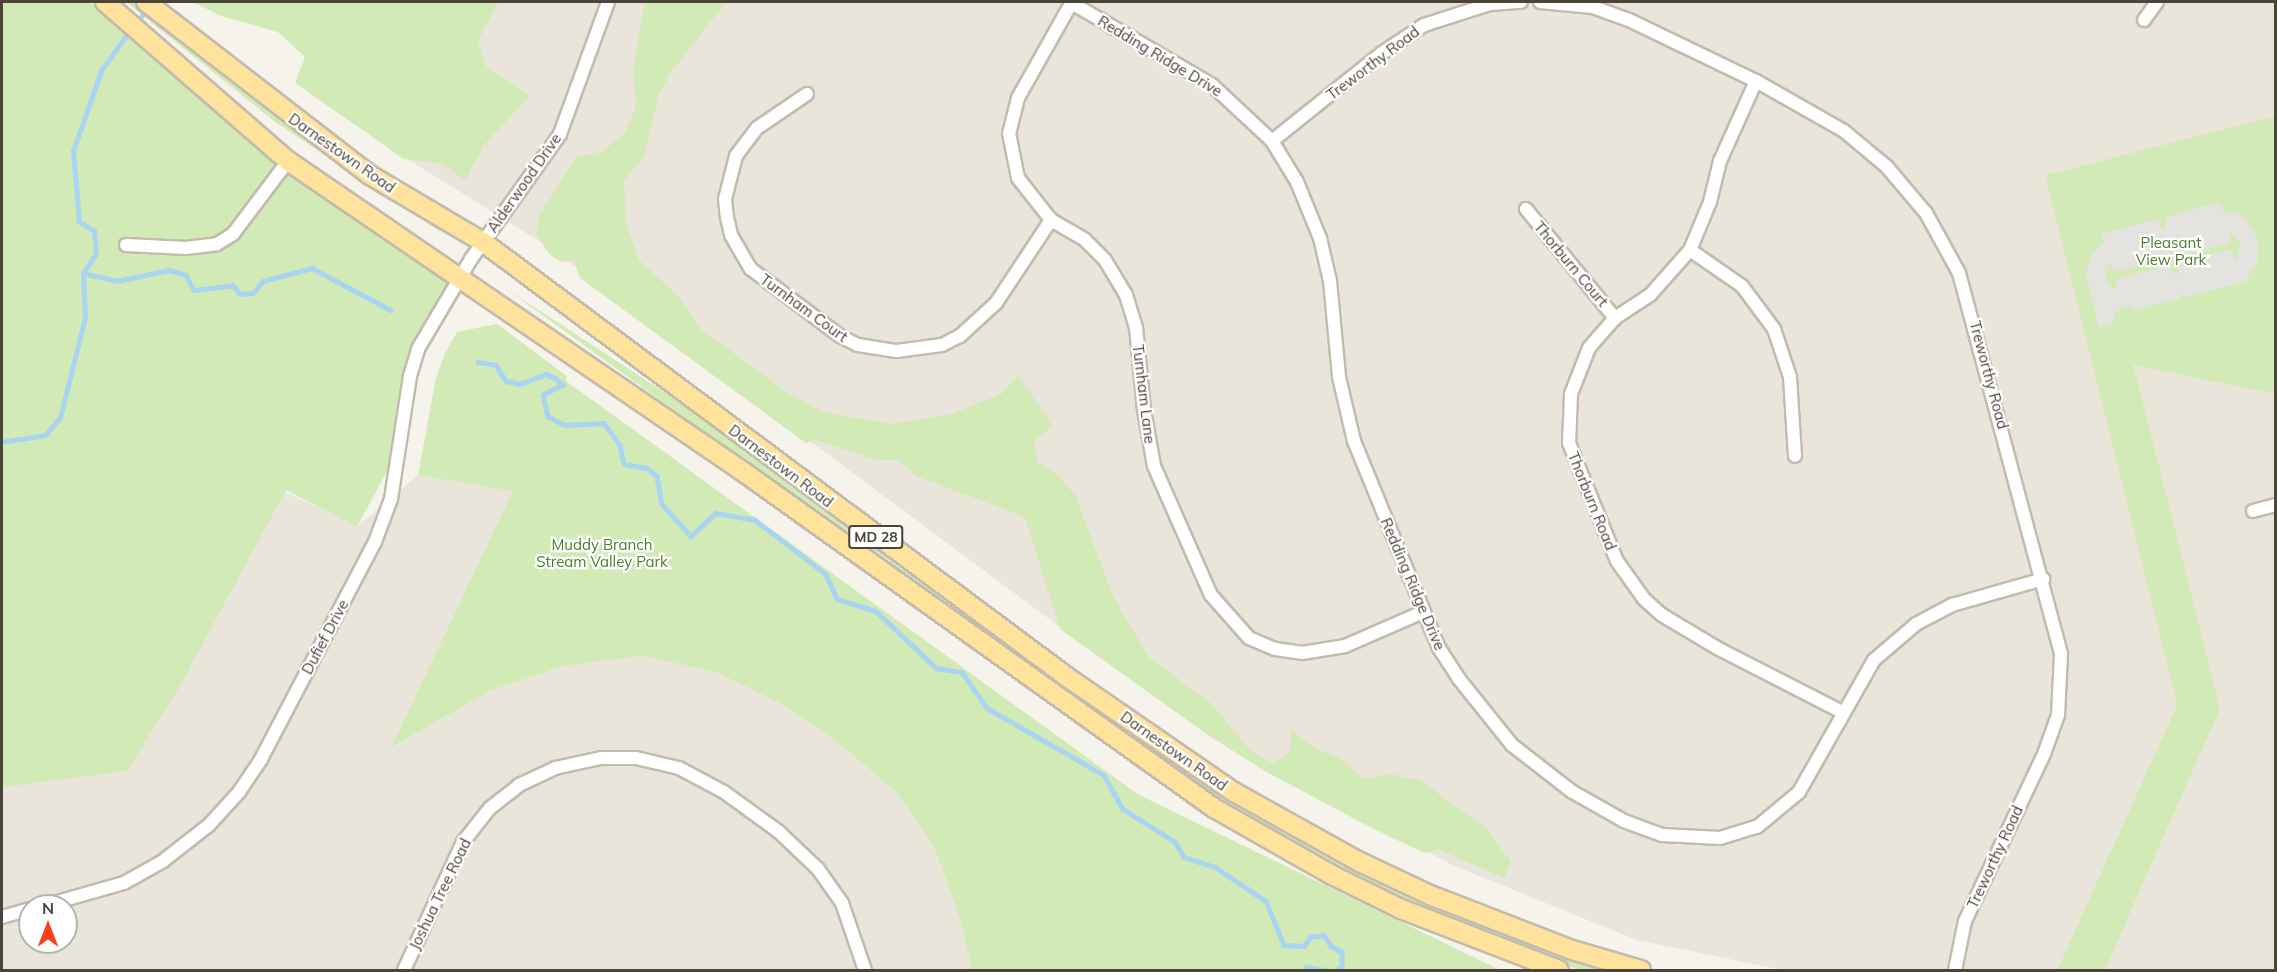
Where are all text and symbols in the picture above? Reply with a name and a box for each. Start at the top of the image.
street label: Redding Ridge Drive [1095,12,1225,100]
street label: Treworthy Road [1323,22,1423,104]
street label: Darnestown Road [285,109,399,197]
street label: Alderwood Drive [483,130,565,236]
street label: Thorburn Court [1530,218,1612,310]
park label: Pleasant View Park [2136,233,2206,268]
street label: Turnham Court [757,270,851,346]
street label: Treworthy Road [1966,319,2012,431]
street label: Turnham Lane [1129,343,1159,445]
street label: Darnestown Road [725,421,837,511]
street label: Thorburn Road [1564,449,1620,553]
street label: Redding Ridge Drive [1377,515,1449,653]
road number: MD 28 [848,526,904,548]
park label: Muddy Branch Stream Valley Park [536,535,668,570]
street label: Dufief Drive [298,597,352,677]
street label: Darnestown Road [1117,707,1231,795]
street label: Treworthy Road [1963,803,2027,911]
street label: Joshua Tree Road [405,835,475,953]
north arrow [18,894,78,954]
text: N [42,898,54,918]

